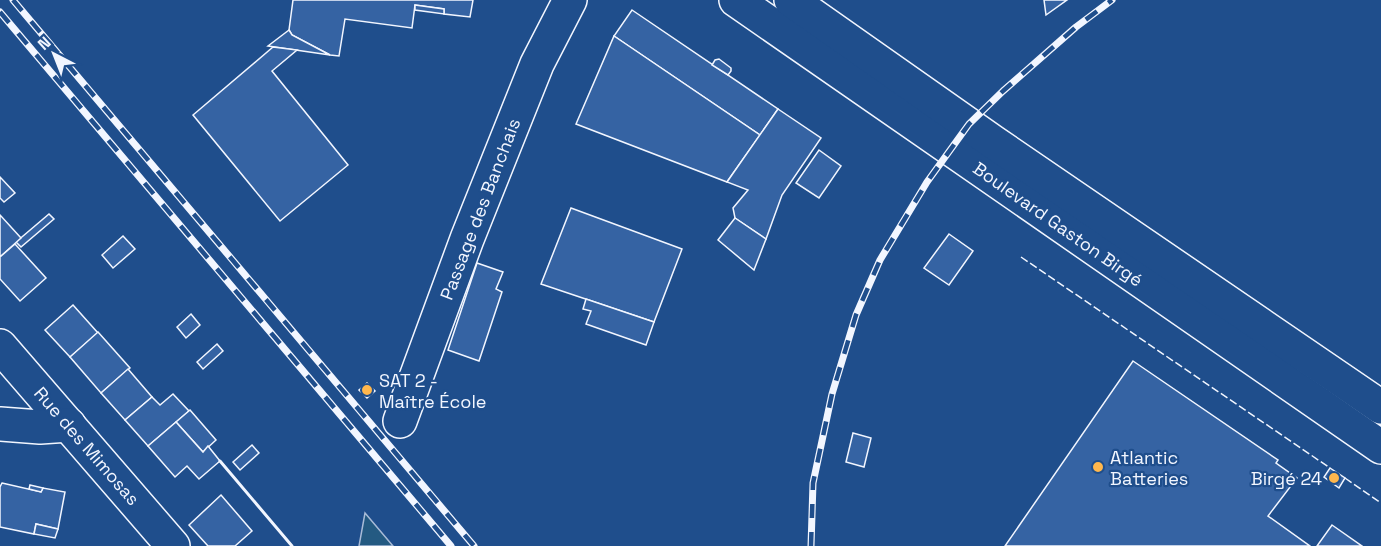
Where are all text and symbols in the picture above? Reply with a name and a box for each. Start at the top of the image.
north arrow [24,24,84,84]
text: N [33,32,55,55]
street label: Passage des Banchais [435,115,525,303]
street label: Boulevard Gaston Birgé [969,157,1147,291]
place label: SAT 2 - Maître École [379,369,486,413]
street label: Rue des Mimosas [29,382,145,510]
marker: SAT 2 - Maître École [360,383,374,397]
place label: Atlantic Batteries [1110,446,1188,490]
marker: Atlantic Batteries [1091,460,1105,474]
place label: Birgé 24 [1251,467,1322,490]
marker: Birgé 24 [1327,471,1341,485]

